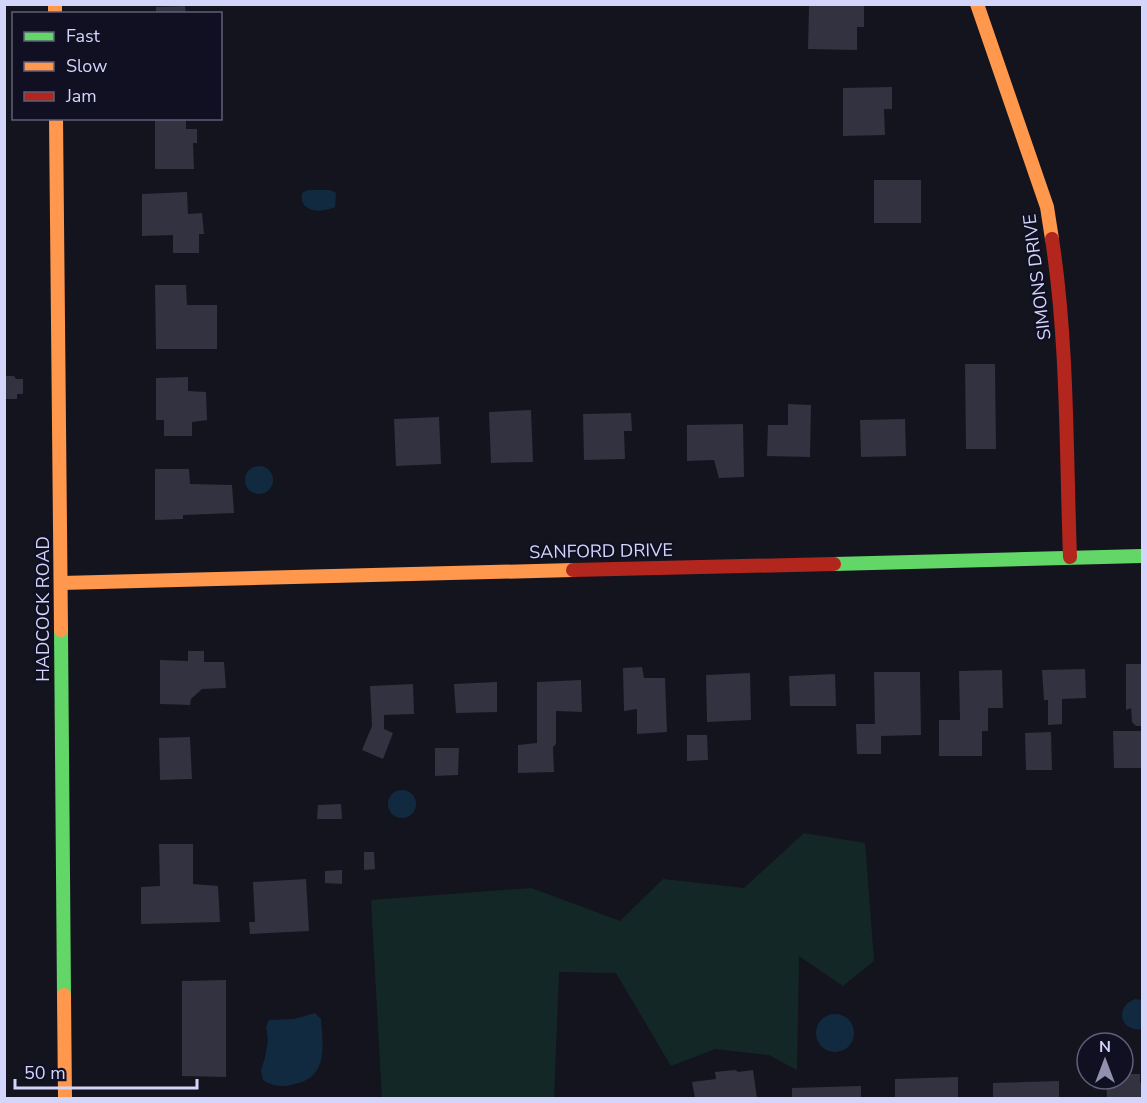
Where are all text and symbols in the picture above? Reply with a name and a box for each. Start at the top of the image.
legend [12,12,222,120]
text: Fast [66,24,101,48]
text: Slow [66,54,107,78]
text: Jam [65,84,97,108]
street label: SIMONS DRIVE [1017,213,1057,341]
street label: HADCOCK ROAD [31,536,55,682]
street label: SANFORD DRIVE [529,538,673,564]
north arrow [1075,1031,1135,1091]
text: N [1099,1036,1111,1058]
scale bar [15,1052,196,1090]
text: 50 m [24,1061,66,1085]

